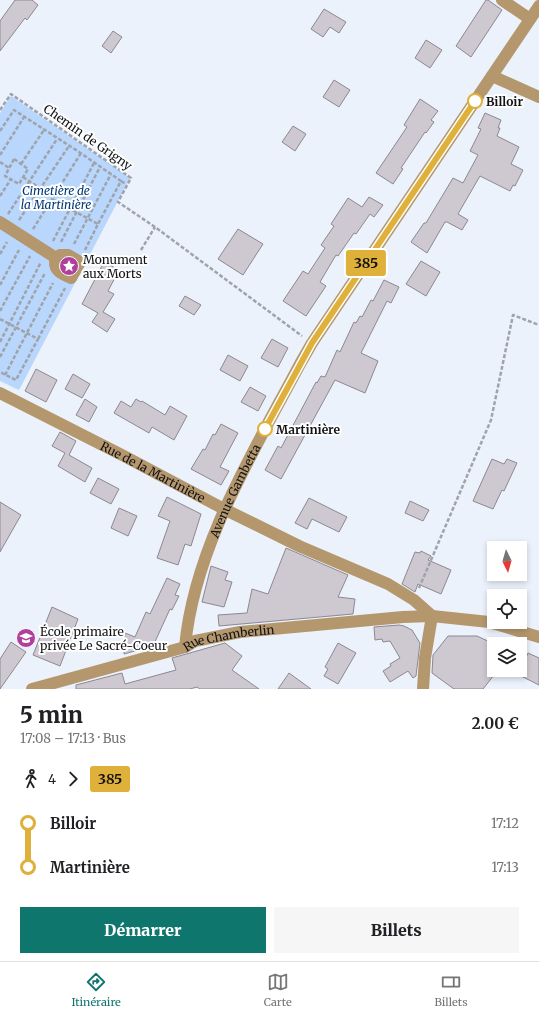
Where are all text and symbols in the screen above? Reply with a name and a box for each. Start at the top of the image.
marker: Billoir [467,93,483,109]
place label: Billoir [486,94,523,109]
street label: Chemin de Grigny [41,101,135,173]
park label: Cimetière de la Martinière [21,183,91,212]
line badge: 385 [343,250,389,276]
place label: Monument aux Morts [83,252,148,281]
text: 385 [354,254,378,272]
place icon: Monument aux Morts [58,255,80,277]
marker: Martinière [257,421,273,437]
place label: Martinière [276,422,340,437]
street label: Rue de la Martinière [98,438,208,505]
street label: Avenue Gambetta [206,441,263,540]
north arrow [487,541,527,581]
map controls [487,541,527,677]
button: locate [487,589,527,629]
street label: Rue Chamberlin [180,621,275,654]
place label: École primaire privée Le Sacré-Coeur [40,624,168,653]
school or university icon: École primaire privée Le Sacré-Coeur [15,627,37,649]
button: layers [487,637,527,677]
text: 5 min [20,701,83,729]
text: 2.00 € [472,714,519,733]
text: 17:08 – 17:13 · Bus [20,730,126,747]
icon: walk [20,768,42,790]
icon: forward [62,768,84,790]
text: 385 [98,770,122,788]
text: 4 [48,771,56,788]
text: Billoir [50,814,96,833]
text: 17:12 [491,815,519,832]
text: Martinière [50,858,130,877]
text: 17:13 [491,859,519,876]
button: Démarrer [20,907,266,953]
button: Billets [274,907,519,953]
tab: Itinéraire [71,971,121,1009]
tab: Carte [264,971,292,1009]
tab: Billets [434,971,468,1009]

